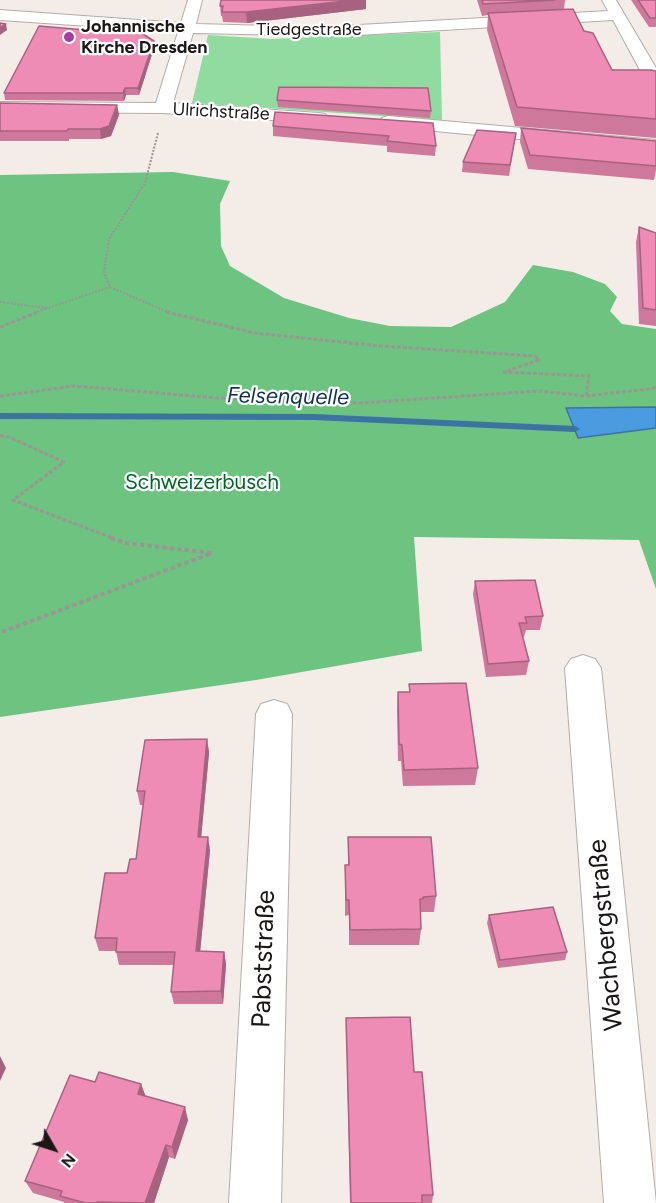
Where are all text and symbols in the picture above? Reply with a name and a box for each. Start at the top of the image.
place label: Johannische Kirche Dresden [81,16,208,58]
street label: Tiedgestraße [256,19,362,41]
marker: Johannische Kirche Dresden [62,30,76,44]
street label: Ulrichstraße [172,99,270,125]
water label: Felsenquelle [227,383,349,411]
park label: Schweizerbusch [125,470,279,496]
street label: Wachbergstraße [582,838,630,1032]
street label: Pabststraße [246,889,282,1029]
north arrow [24,1119,84,1179]
text: N [57,1150,80,1171]

